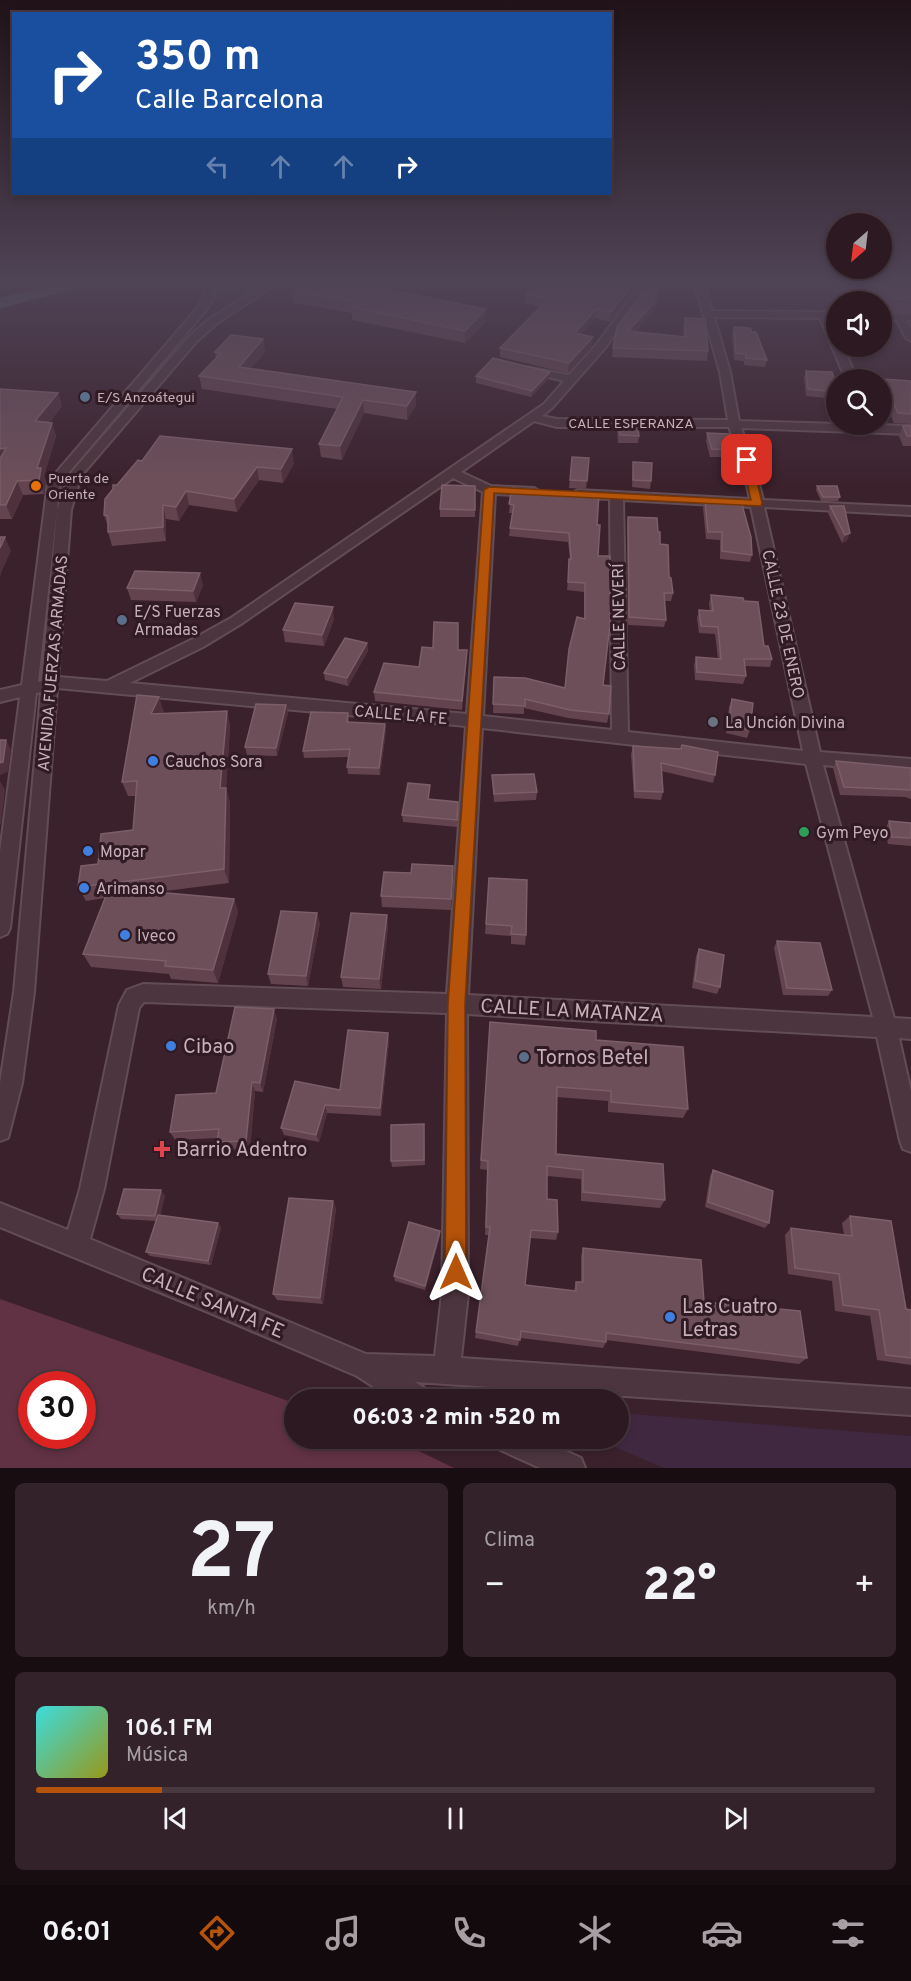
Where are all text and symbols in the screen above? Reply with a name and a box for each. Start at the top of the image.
text: 350 m [135,32,261,85]
icon: right [36,36,114,114]
text: Calle Barcelona [135,84,324,118]
icon: left [201,150,234,183]
icon: ahead [264,150,297,183]
icon: ahead [327,150,360,183]
icon: right [390,150,423,183]
north arrow [826,213,892,279]
map controls [826,213,892,435]
button: sound [826,291,892,357]
button: search [826,369,892,435]
marker: E/S Anzoátegui [78,390,92,404]
place label: E/S Anzoátegui [97,390,195,407]
street label: CALLE ESPERANZA [568,416,694,433]
pin [721,434,772,485]
icon: arrive [730,443,763,476]
place label: Puerta de Oriente [48,471,109,504]
marker: Puerta de Oriente [29,479,43,493]
street label: CALLE 23 DE ENERO [756,548,808,701]
street label: AVENIDA FUERZAS ARMADAS [35,554,73,772]
street label: CALLE NEVERÍ [607,562,631,671]
place label: E/S Fuerzas Armadas [134,603,221,641]
marker: E/S Fuerzas Armadas [115,613,129,627]
street label: CALLE LA FE [353,702,448,730]
place label: La Unción Divina [725,714,845,734]
marker: La Unción Divina [706,715,720,729]
place label: Cauchos Sora [165,753,262,773]
marker: Cauchos Sora [146,754,160,768]
place label: Gym Peyo [816,824,888,844]
marker: Gym Peyo [797,825,811,839]
place label: Mopar [100,843,146,863]
marker: Mopar [81,844,95,858]
place label: Arimanso [96,880,165,900]
marker: Arimanso [77,881,91,895]
place label: Iveco [137,927,176,947]
marker: Iveco [118,928,132,942]
street label: CALLE LA MATANZA [480,994,664,1030]
place label: Cibao [183,1035,235,1061]
marker: Cibao [164,1039,178,1053]
place label: Tornos Betel [536,1046,648,1072]
marker: Tornos Betel [517,1050,531,1064]
place label: Barrio Adentro [176,1138,307,1164]
marker: Barrio Adentro [153,1140,171,1158]
position arrow [424,1240,488,1304]
street label: CALLE SANTA FE [137,1262,288,1346]
place label: Las Cuatro Letras [682,1295,778,1344]
marker: Las Cuatro Letras [663,1310,677,1324]
speed limit sign: 30 [18,1371,96,1449]
text: 06:03 · 2 min · 520 m [352,1405,561,1432]
text: 27 [187,1507,276,1606]
text: Clima [484,1528,535,1554]
text: 22° [643,1559,716,1616]
text: − [484,1566,505,1608]
text: + [854,1566,875,1608]
text: km/h [207,1596,256,1622]
text: 106.1 FM [126,1716,213,1743]
text: Música [126,1743,188,1769]
icon: previous [159,1802,192,1835]
icon: pause [439,1802,472,1835]
icon: next [719,1802,752,1835]
icon: directions [196,1912,238,1954]
icon: music [322,1912,364,1954]
icon: phone [448,1912,490,1954]
icon: climate [574,1912,616,1954]
icon: car [701,1912,743,1954]
icon: filters [827,1912,869,1954]
text: 06:01 [42,1916,112,1950]

